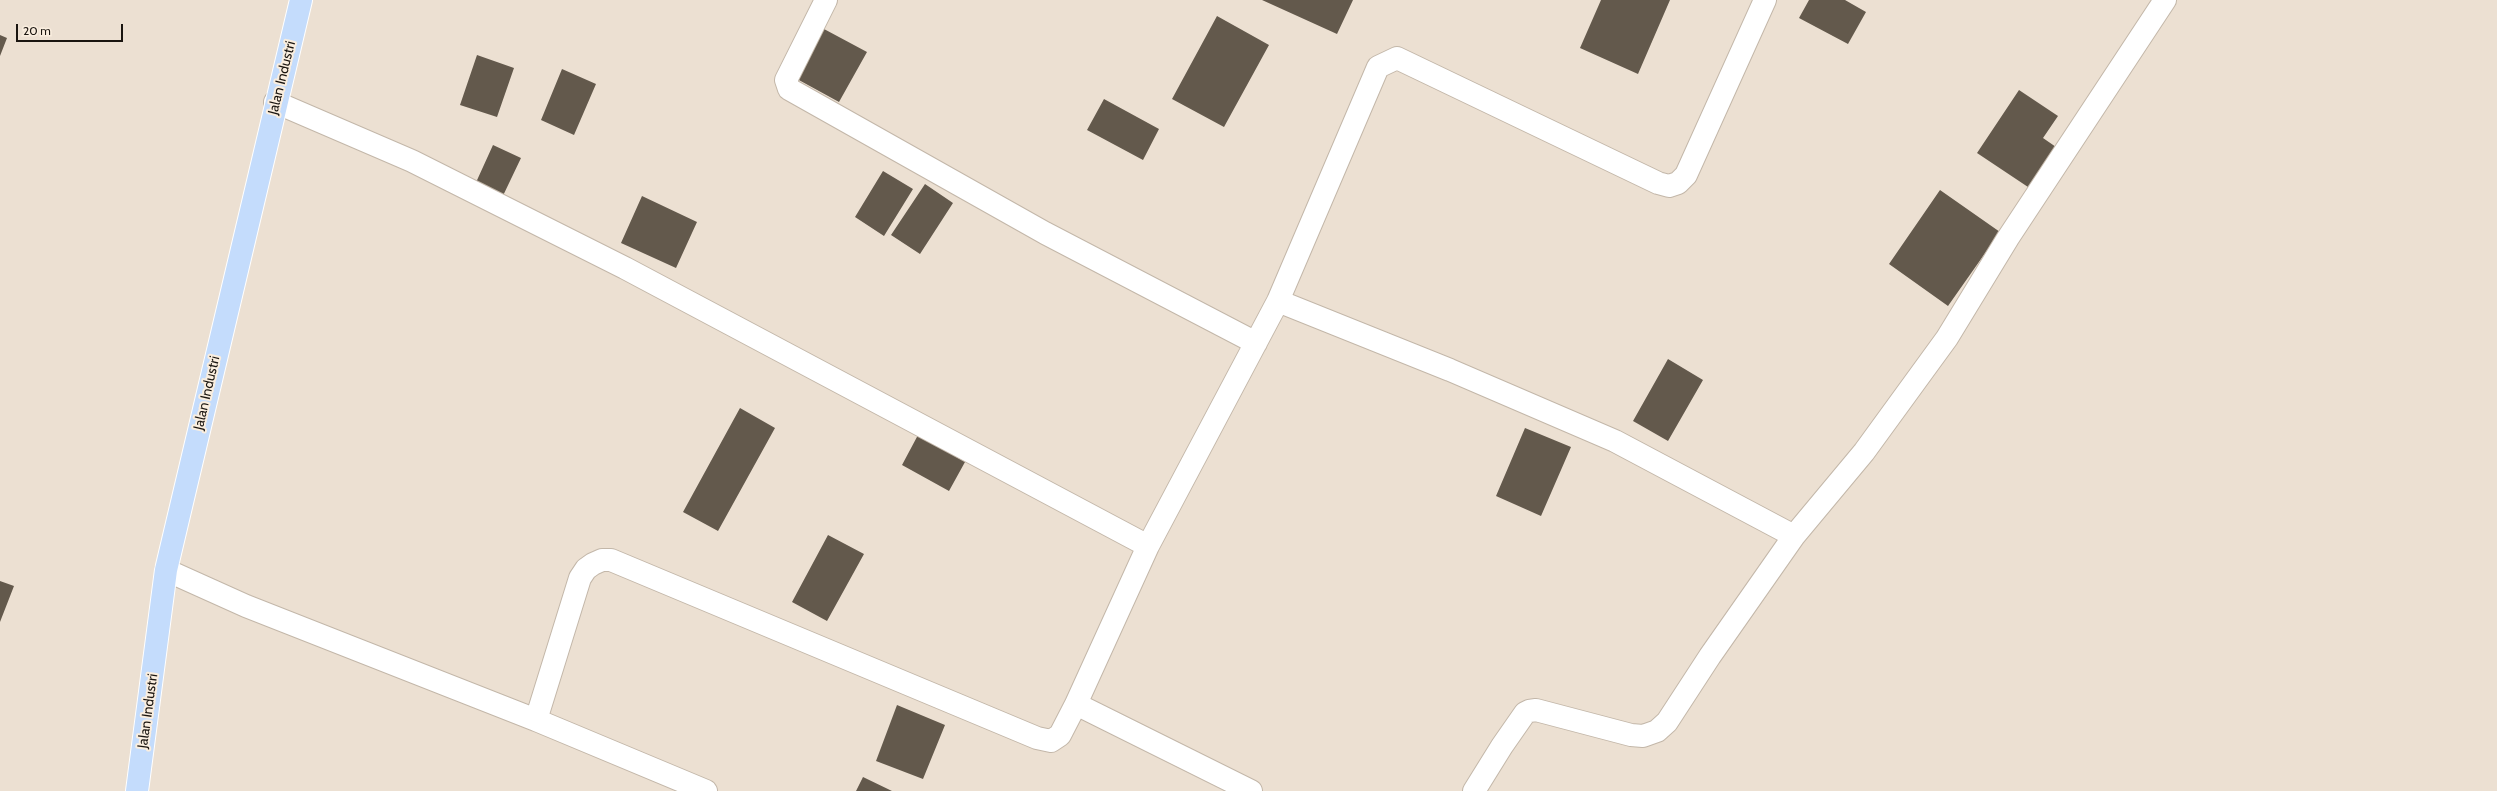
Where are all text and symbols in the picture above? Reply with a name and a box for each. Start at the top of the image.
scale bar [18,16,125,42]
text: 20 m [23,23,51,38]
street label: Jalan Industri [265,39,299,117]
street label: Jalan Industri [190,354,224,432]
street label: Jalan Industri [134,672,162,750]

